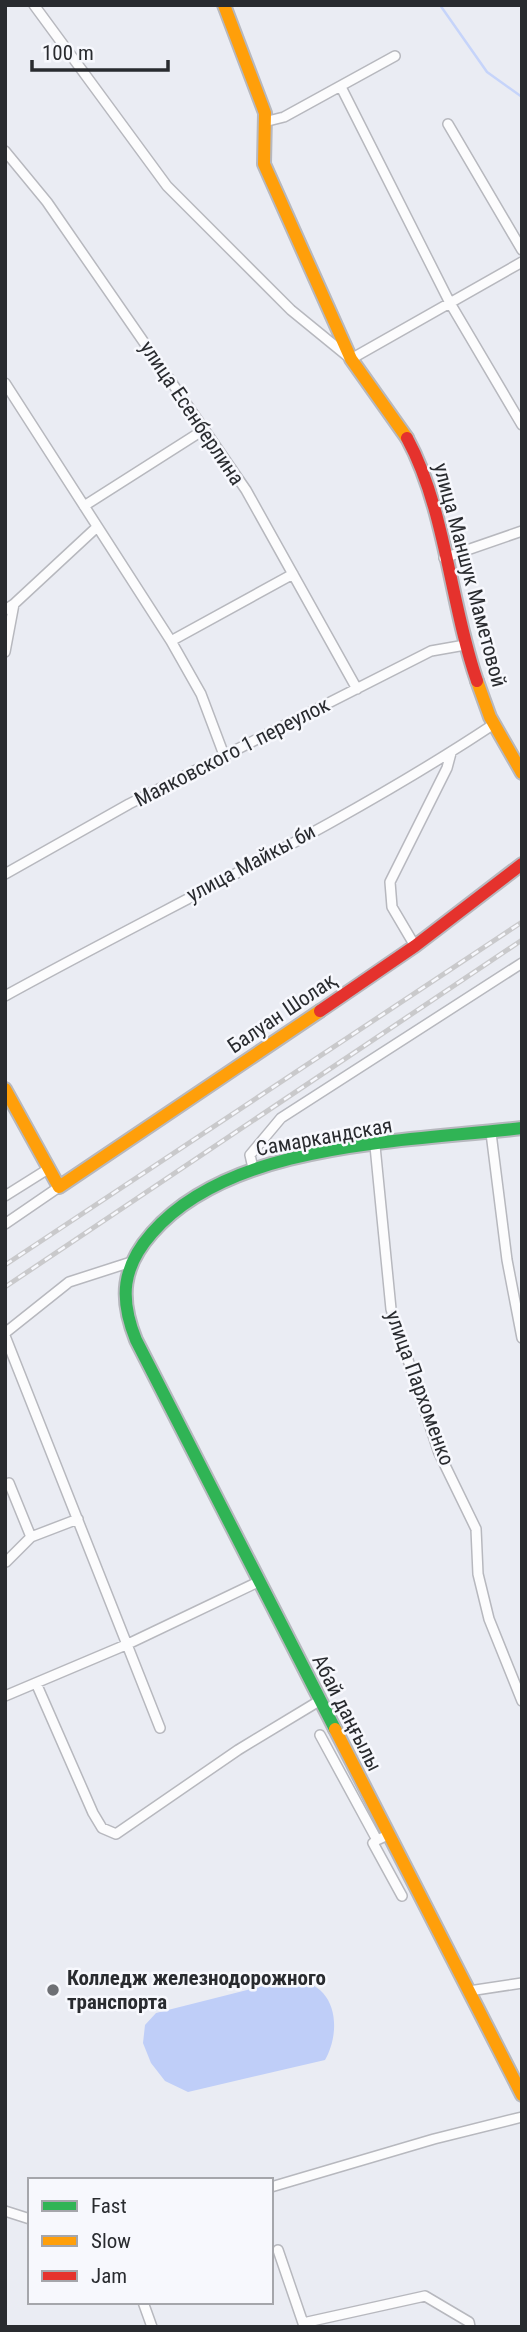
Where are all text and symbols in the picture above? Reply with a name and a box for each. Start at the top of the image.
scale bar [32,28,168,72]
text: 100 m [42,41,94,65]
street label: улица Есенберлина [135,336,249,490]
street label: улица Маншук Маметовой [429,460,511,690]
street label: Маяковского 1 переулок [131,692,333,812]
street label: улица Майкы би [183,819,319,907]
street label: Балуан Шолақ [223,968,341,1058]
street label: Самаркандская [254,1113,394,1161]
street label: улица Пархоменко [381,1307,459,1469]
street label: Абай даңғылы [307,1651,387,1775]
place label: Колледж железнодорожного транспорта [67,1966,326,2014]
marker: Колледж железнодорожного транспорта [45,1982,61,1998]
legend [28,2178,273,2304]
text: Fast [91,2194,127,2218]
text: Slow [91,2229,131,2253]
text: Jam [91,2264,127,2288]

